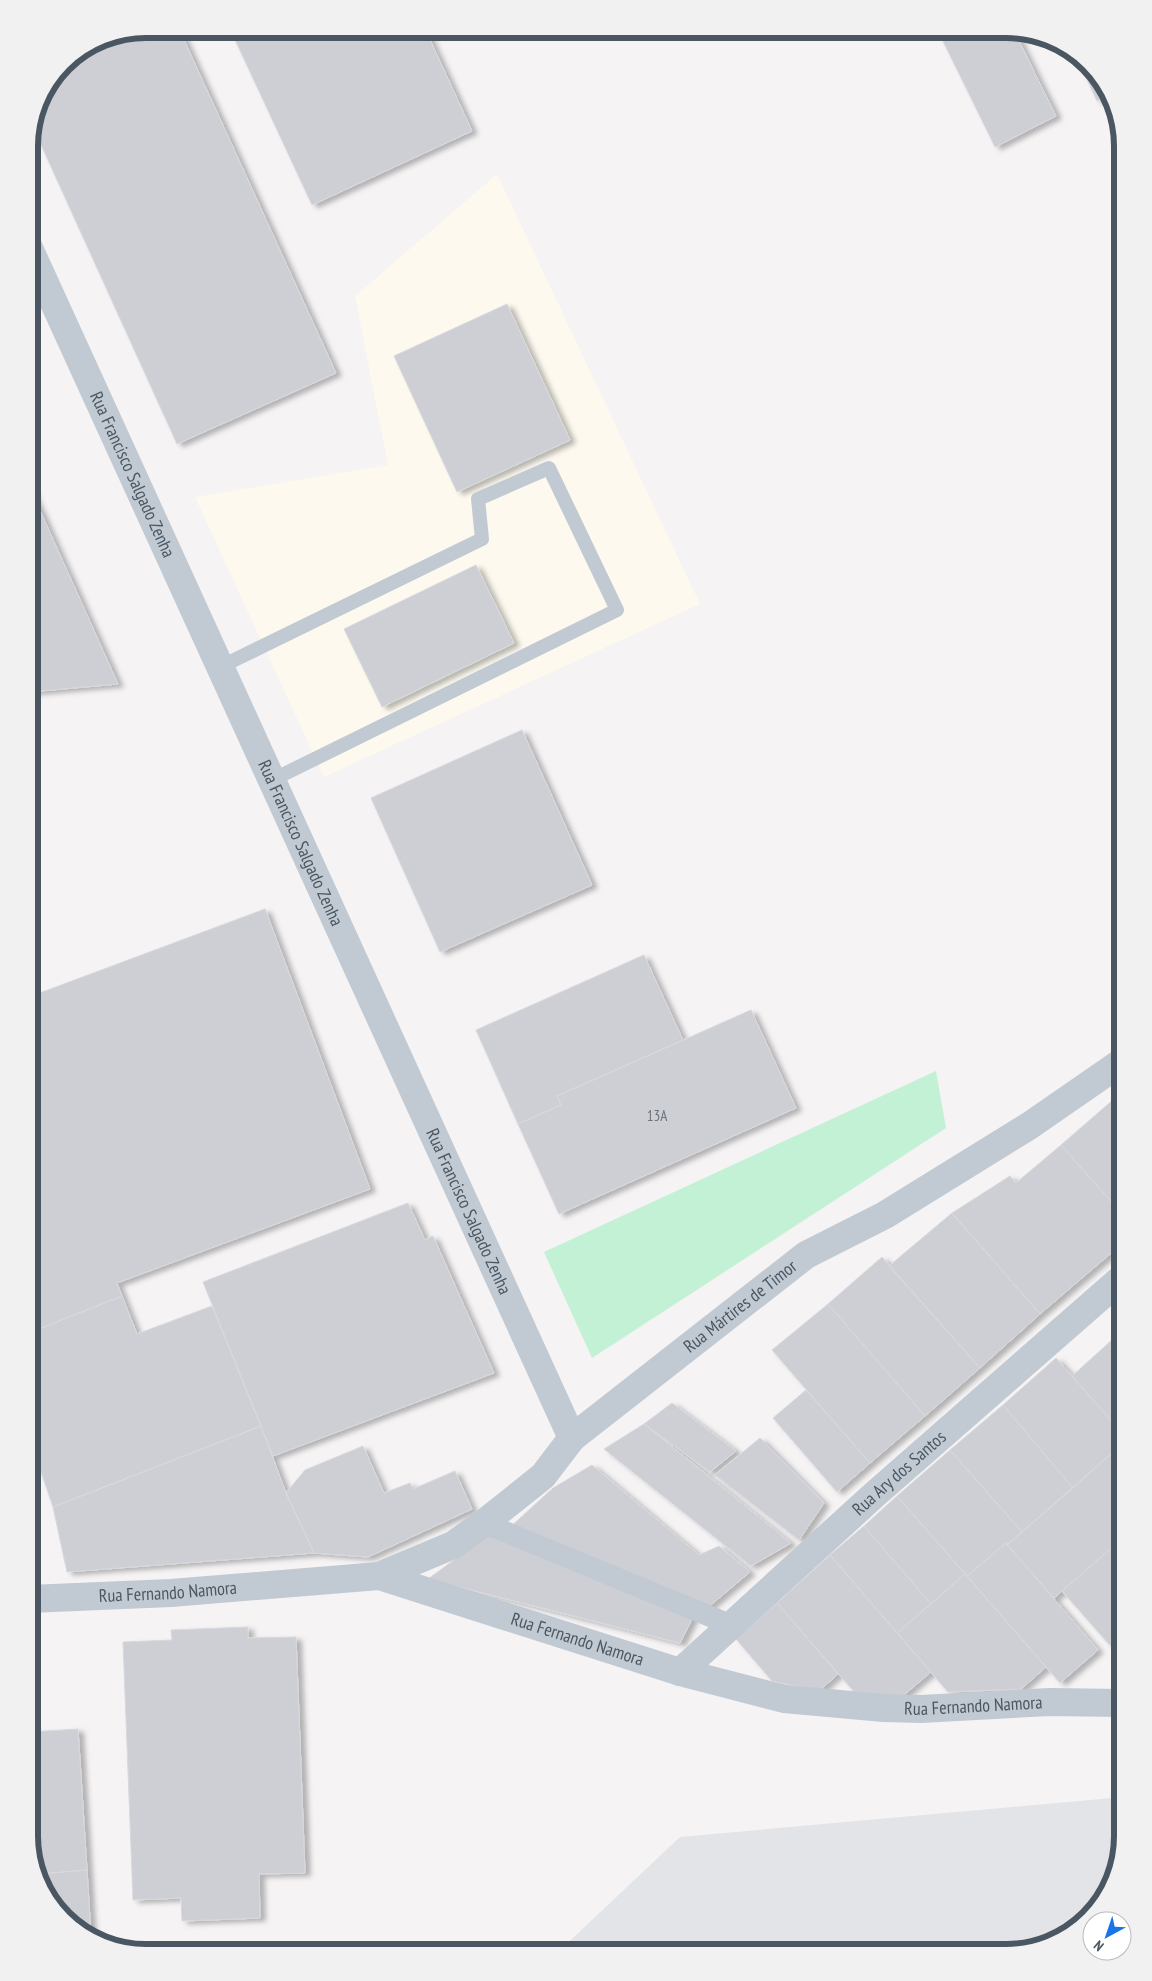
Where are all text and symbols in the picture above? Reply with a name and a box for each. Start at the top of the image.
street label: Rua Francisco Salgado Zenha [85,388,181,561]
street label: Rua Francisco Salgado Zenha [253,756,349,929]
house number: 13A [647,1106,668,1125]
street label: Rua Francisco Salgado Zenha [421,1125,517,1298]
street label: Rua Mártires de Timor [679,1255,801,1358]
street label: Rua Ary dos Santos [847,1425,951,1520]
street label: Rua Fernando Namora [98,1576,238,1607]
street label: Rua Fernando Namora [508,1607,647,1671]
street label: Rua Fernando Namora [904,1690,1043,1720]
north arrow [1082,1911,1132,1961]
text: N [1090,1937,1107,1955]

